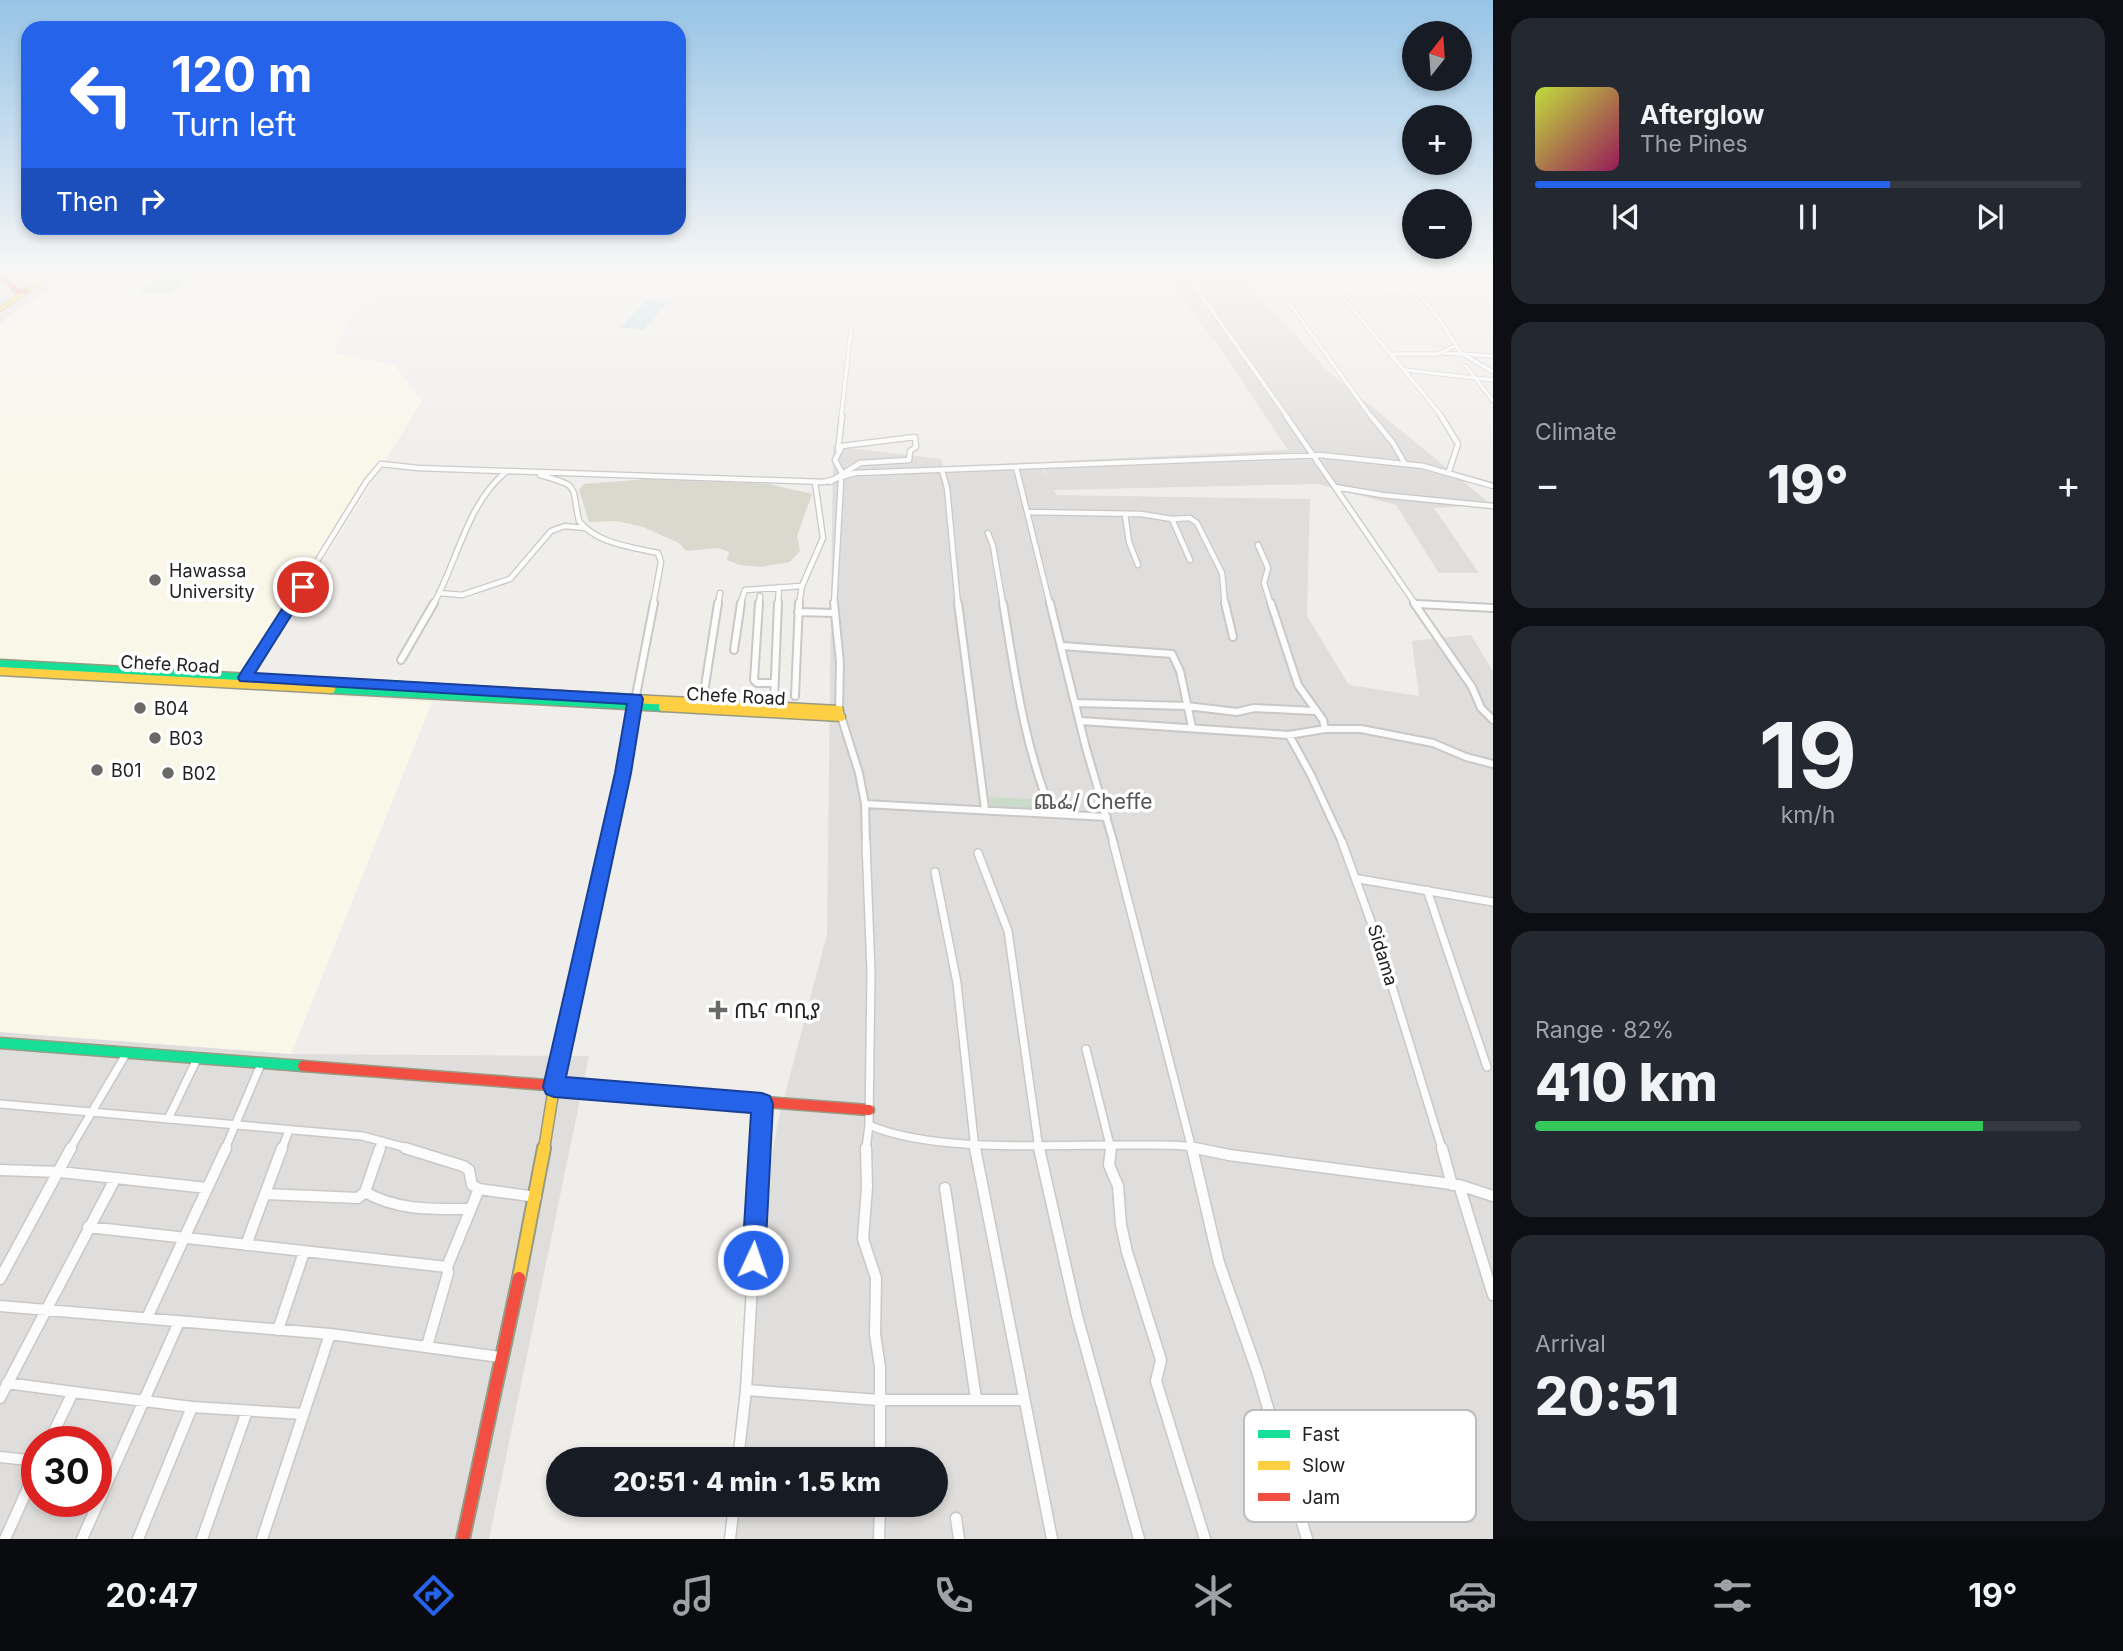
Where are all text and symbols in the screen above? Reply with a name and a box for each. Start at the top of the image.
north arrow [1402,21,1472,91]
map controls [1402,21,1472,259]
text: 120 m [171,45,312,104]
icon: left [56,49,147,140]
text: Afterglow [1640,99,1764,130]
text: Turn left [171,105,296,144]
button: + [1402,105,1472,175]
text: The Pines [1640,130,1748,158]
icon: right [133,182,171,220]
text: Then [56,186,119,217]
button: − [1402,189,1472,259]
icon: previous [1607,198,1645,236]
icon: pause [1789,198,1827,236]
icon: next [1971,198,2009,236]
text: Climate [1535,418,1617,446]
text: 19° [1767,453,1849,516]
text: − [1535,461,1560,507]
text: + [2056,461,2081,507]
pin [273,557,333,617]
place label: Hawassa University [169,560,255,602]
icon: arrive [284,568,322,606]
marker: Hawassa University [147,572,163,588]
street label: Chefe Road [120,651,220,677]
street label: Chefe Road [686,683,786,709]
place label: B04 [154,698,189,719]
marker: B04 [132,700,148,716]
text: 19 [1759,700,1857,810]
place label: B03 [169,728,203,749]
marker: B03 [147,730,163,746]
place label: B01 [111,760,141,781]
marker: B01 [89,762,105,778]
place label: B02 [182,763,216,784]
marker: B02 [160,765,176,781]
district label: ጨፌ/ Cheffe [1034,789,1152,814]
text: km/h [1781,801,1835,829]
street label: Sidama [1364,922,1402,988]
place label: ጤና ጣቢያ [734,998,820,1023]
marker: ጤና ጣቢያ [708,1000,728,1020]
text: Range · 82% [1535,1016,1674,1044]
text: 410 km [1535,1051,1718,1114]
position arrow [716,1223,790,1297]
text: Arrival [1535,1330,1606,1358]
text: 20:51 [1535,1365,1679,1428]
legend [1244,1410,1476,1522]
text: Fast [1302,1423,1340,1446]
speed limit sign: 30 [21,1426,112,1517]
text: Slow [1302,1454,1345,1477]
text: 20:51 · 4 min · 1.5 km [613,1466,881,1497]
text: Jam [1302,1486,1340,1509]
icon: directions [409,1571,458,1620]
icon: music [669,1571,718,1620]
icon: phone [929,1571,978,1620]
icon: climate [1189,1571,1238,1620]
icon: car [1448,1571,1497,1620]
icon: filters [1708,1571,1757,1620]
text: 20:47 [105,1576,198,1615]
text: 19° [1968,1576,2018,1615]

